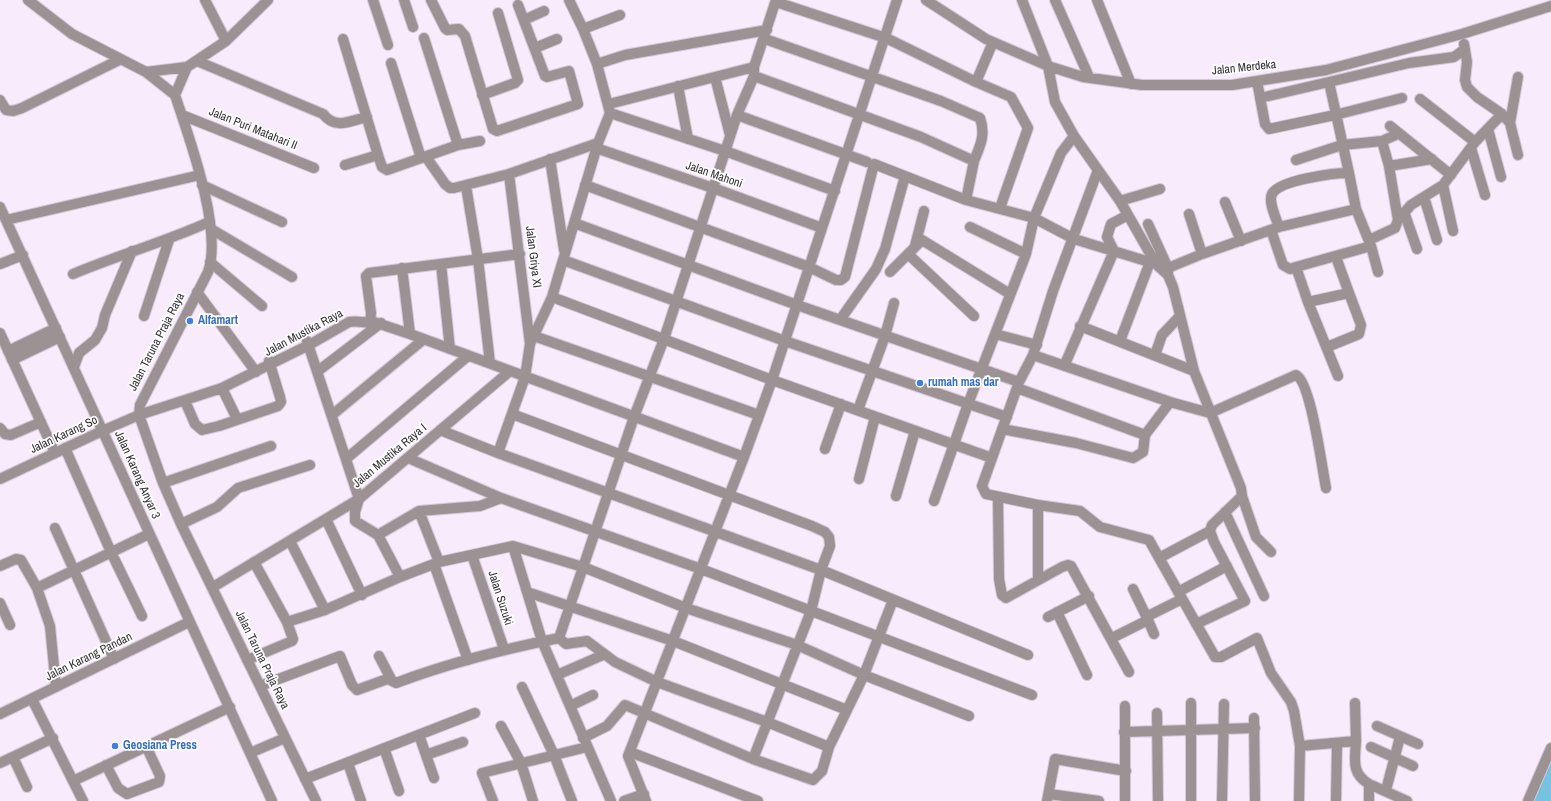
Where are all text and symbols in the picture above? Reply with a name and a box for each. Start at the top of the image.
street label: Jalan Merdeka [1211,57,1277,79]
street label: Jalan Puri Matahari II [207,105,299,153]
street label: Jalan Mahoni [684,159,744,191]
street label: Jalan Griya XI [522,225,544,289]
street label: Jalan Taruna Praja Raya [126,291,188,393]
street label: Jalan Mustika Raya [262,306,346,360]
place label: Alfamart [198,314,238,328]
marker: Alfamart [185,316,195,326]
place label: rumah mas dar [928,376,999,390]
marker: rumah mas dar [915,378,925,388]
street label: Jalan Karang So [28,413,100,457]
street label: Jalan Mustika Raya I [350,421,430,491]
street label: Jalan Karang Anyar 3 [111,429,163,521]
street label: Jalan Suzuki [484,569,516,627]
street label: Jalan Taruna Praja Raya [232,608,292,712]
street label: Jalan Karang Pandan [43,630,135,684]
place label: Geosiana Press [123,739,197,753]
marker: Geosiana Press [110,741,120,751]

